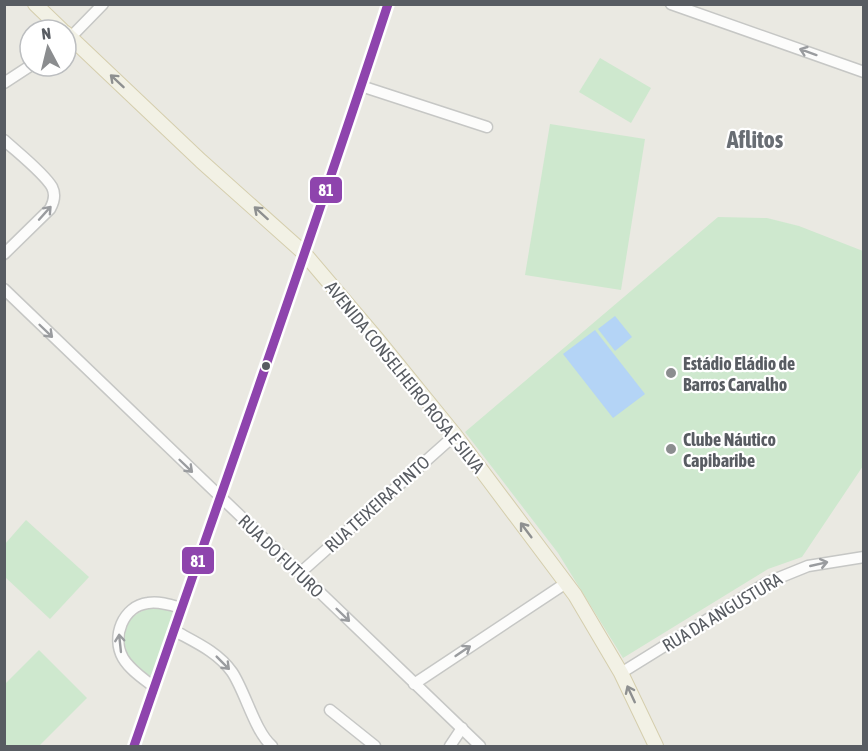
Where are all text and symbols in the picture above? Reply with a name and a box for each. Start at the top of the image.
north arrow [18,18,78,78]
text: N [40,24,52,43]
one-way arrow [800,45,818,56]
one-way arrow [110,75,125,89]
district label: Aflitos [726,126,784,153]
line badge: 81 [309,176,343,204]
text: 81 [318,181,334,199]
one-way arrow [38,205,52,220]
one-way arrow [253,206,268,220]
street label: AVENIDA CONSELHEIRO ROSA E SILVA [321,277,489,477]
one-way arrow [38,323,53,337]
place label: Estádio Eládio de Barros Carvalho [683,353,795,395]
unlabelled marker [260,360,272,372]
marker: Estádio Eládio de Barros Carvalho [664,366,678,380]
place label: Clube Náutico Capibaribe [683,429,776,471]
marker: Clube Náutico Capibaribe [664,442,678,456]
street label: RUA TEIXEIRA PINTO [320,451,434,557]
one-way arrow [179,459,194,473]
street label: RUA DO FUTURO [234,510,328,602]
one-way arrow [520,522,532,538]
line badge: 81 [181,546,215,575]
text: 81 [190,552,206,570]
one-way arrow [808,558,828,569]
street label: RUA DA ANGUSTURA [658,568,786,656]
one-way arrow [336,607,351,622]
one-way arrow [114,634,125,654]
one-way arrow [454,645,471,657]
one-way arrow [216,655,230,670]
one-way arrow [624,685,636,703]

